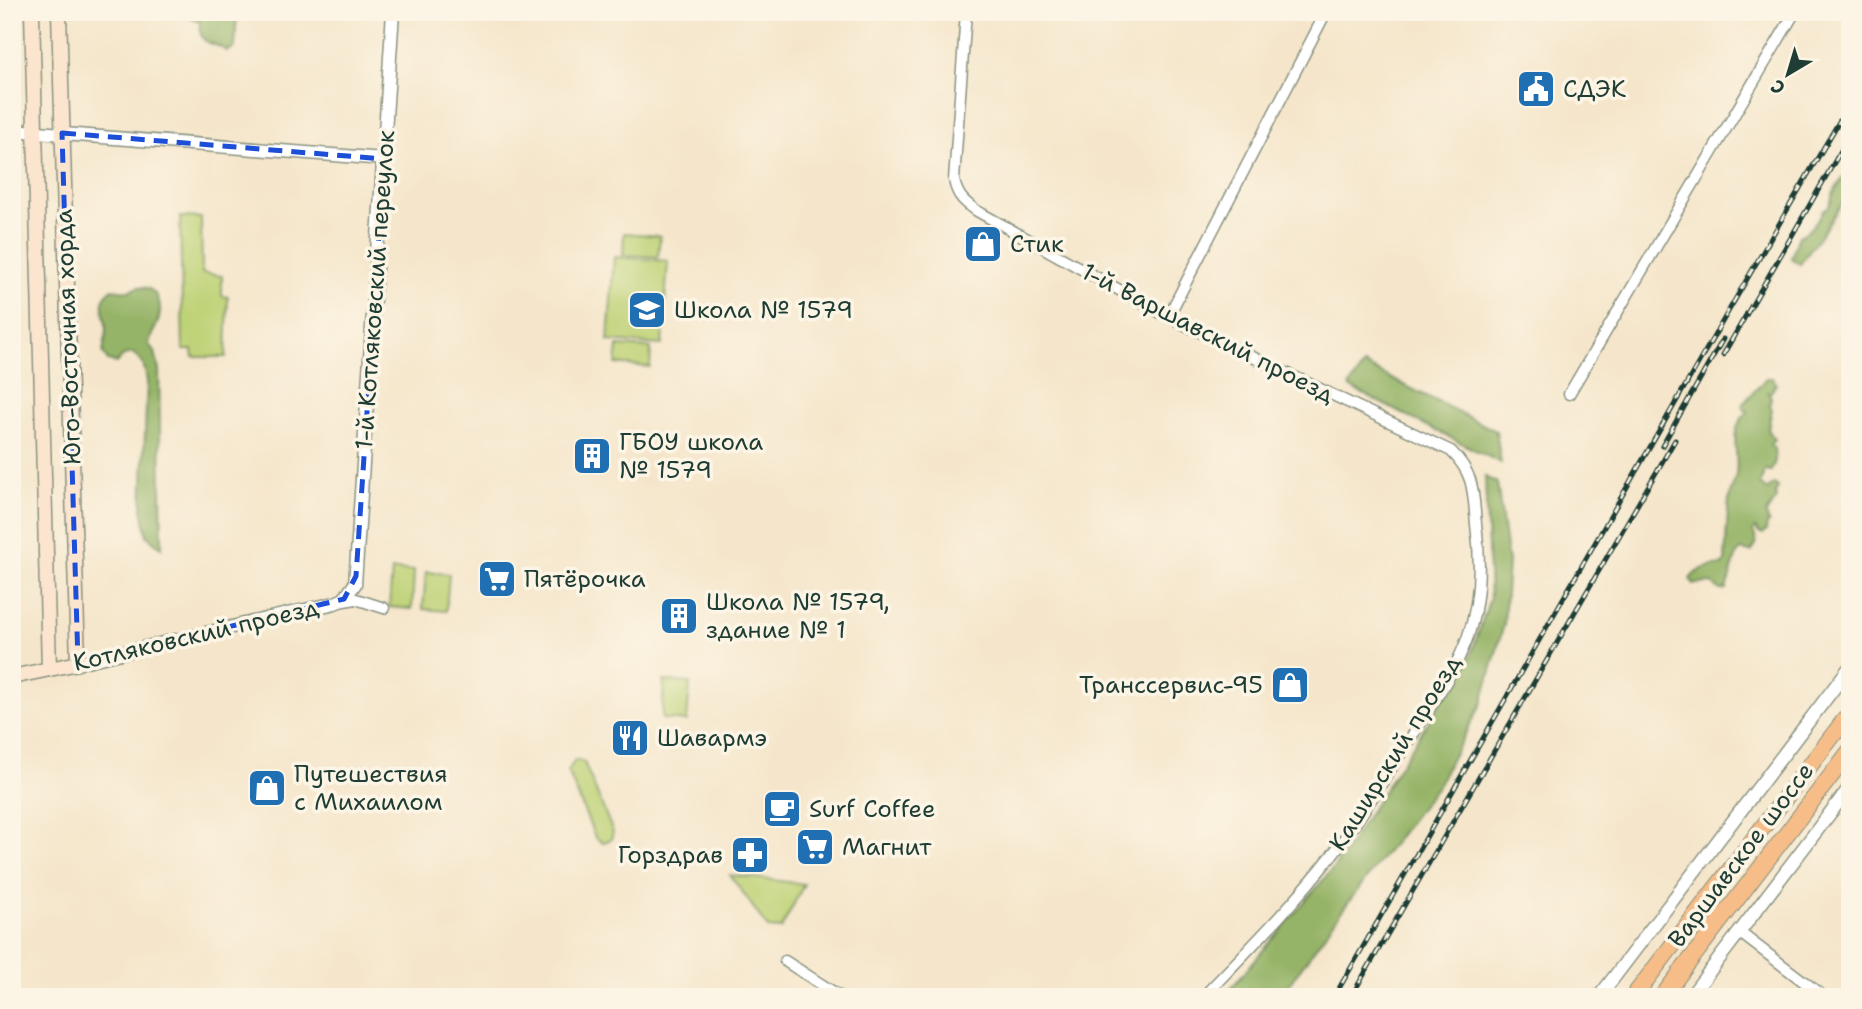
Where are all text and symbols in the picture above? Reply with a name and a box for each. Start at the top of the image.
north arrow [1754,38,1824,108]
public building icon: СДЭК [1515,68,1557,110]
place label: СДЭК [1563,73,1627,105]
text: С [1766,74,1790,100]
street label: 1-й Котляковский переулок [348,129,402,451]
street label: Юго-Восточная хорда [48,209,88,465]
shop icon: Стик [962,223,1004,265]
place label: Стик [1010,228,1064,260]
street label: 1-й Варшавский проезд [1076,255,1340,411]
school or university icon: Школа № 1579 [626,289,668,331]
place label: Школа № 1579 [674,294,853,326]
place label: ГБОУ школа № 1579 [619,426,763,486]
building icon: ГБОУ школа № 1579 [571,435,613,477]
supermarket icon: Пятёрочка [476,558,518,600]
place label: Пятёрочка [524,563,646,595]
place label: Школа № 1579, здание № 1 [706,586,890,646]
street label: Котляковский проезд [70,591,322,679]
building icon: Школа № 1579, здание № 1 [658,595,700,637]
street label: Каширский проезд [1322,649,1468,857]
shop icon: Транссервис-95 [1269,664,1311,706]
place label: Транссервис-95 [1079,669,1263,701]
restaurant icon: Шавармэ [609,717,651,759]
place label: Шавармэ [657,722,767,754]
street label: Варшавское шоссе [1661,756,1821,954]
place label: Путешествия с Михаилом [294,758,448,818]
shop icon: Путешествия с Михаилом [246,767,288,809]
cafe icon: Surf Coffee [761,788,803,830]
place label: Surf Coffee [809,793,936,825]
supermarket icon: Магнит [794,826,836,868]
place label: Магнит [842,831,932,863]
pharmacy icon: Горздрав [729,834,771,876]
place label: Горздрав [618,839,723,871]

